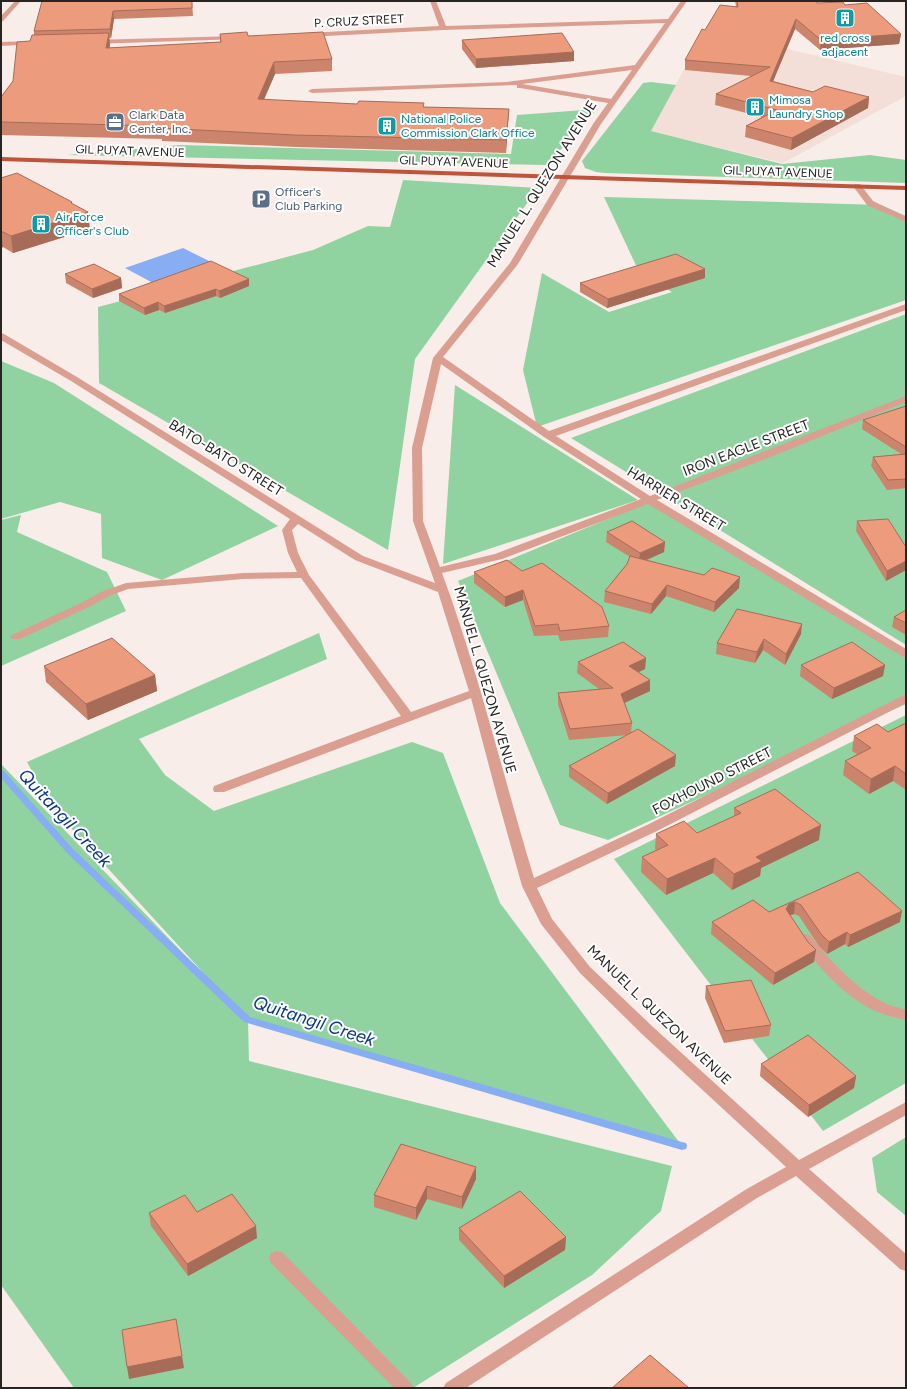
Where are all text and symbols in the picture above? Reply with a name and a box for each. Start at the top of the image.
building icon: red cross adjacent [834,7,856,29]
street label: P. CRUZ STREET [314,12,405,30]
place label: red cross adjacent [820,31,870,59]
place label: Mimosa Laundry Shop [769,93,843,121]
building icon: Mimosa Laundry Shop [744,96,766,118]
street label: MANUEL L. QUEZON AVENUE [483,97,601,271]
place label: Clark Data Center, Inc. [129,108,191,136]
office icon: Clark Data Center, Inc. [104,111,126,133]
place label: National Police Commission Clark Office [401,112,535,140]
building icon: National Police Commission Clark Office [376,115,398,137]
street label: GIL PUYAT AVENUE [75,142,185,160]
street label: GIL PUYAT AVENUE [399,153,509,171]
street label: GIL PUYAT AVENUE [723,163,833,181]
place label: Officer's Club Parking [275,185,342,213]
parking icon: Officer's Club Parking [250,188,272,210]
place label: Air Force Officer's Club [55,210,129,238]
building icon: Air Force Officer's Club [30,213,52,235]
street label: BATO-BATO STREET [166,416,287,500]
street label: IRON EAGLE STREET [680,416,812,480]
street label: HARRIER STREET [624,463,728,535]
street label: MANUEL L. QUEZON AVENUE [450,584,520,776]
street label: FOXHOUND STREET [649,743,775,818]
water label: Quitangil Creek [14,764,117,873]
street label: MANUEL L. QUEZON AVENUE [583,942,735,1088]
water label: Quitangil Creek [250,991,379,1051]

